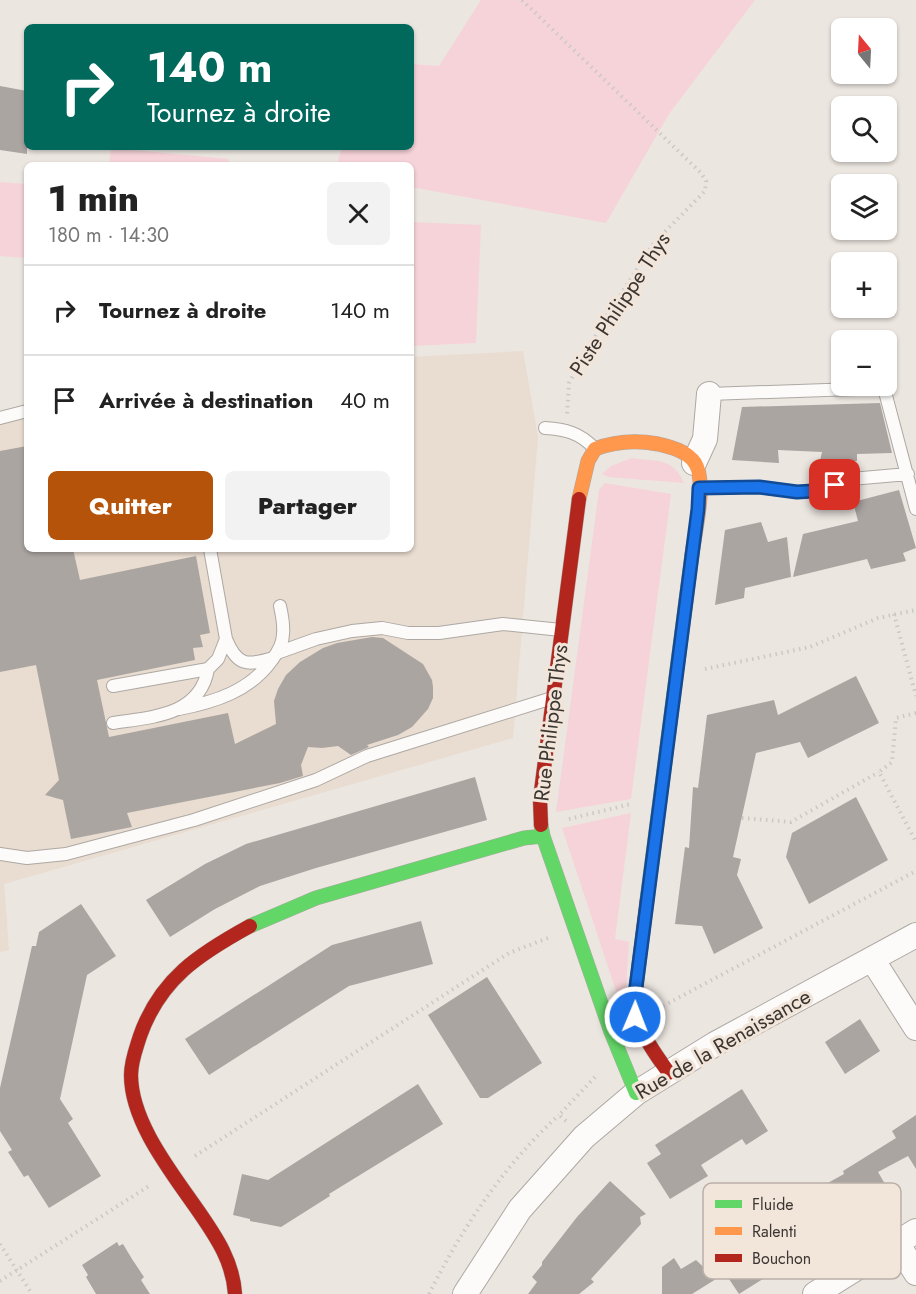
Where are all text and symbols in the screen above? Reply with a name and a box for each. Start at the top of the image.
north arrow [831,18,897,84]
map controls [831,18,897,396]
text: 140 m [147,37,273,98]
icon: right [48,48,126,126]
text: Tournez à droite [147,93,331,132]
button: search [831,96,897,162]
text: 1 min [48,172,139,224]
button: layers [831,174,897,240]
button: close [327,182,390,245]
text: 180 m · 14:30 [48,221,169,250]
street label: Piste Philippe Thys [562,227,678,381]
button: + [831,252,897,318]
icon: right [48,294,81,327]
text: Tournez à droite [99,294,266,326]
text: 140 m [330,294,390,326]
button: − [831,330,897,396]
icon: arrive [48,384,81,417]
text: Arrivée à destination [99,384,313,416]
text: 40 m [340,384,390,416]
pin [809,459,860,510]
icon: arrive [818,468,851,501]
button: Quitter [48,471,213,540]
button: Partager [225,471,390,540]
street label: Rue Philippe Thys [527,643,575,803]
street label: Rue de la Renaissance [630,981,817,1107]
position arrow [603,985,667,1049]
legend [703,1183,901,1279]
text: Fluide [752,1193,794,1216]
text: Ralenti [752,1220,797,1243]
text: Bouchon [752,1247,811,1270]

